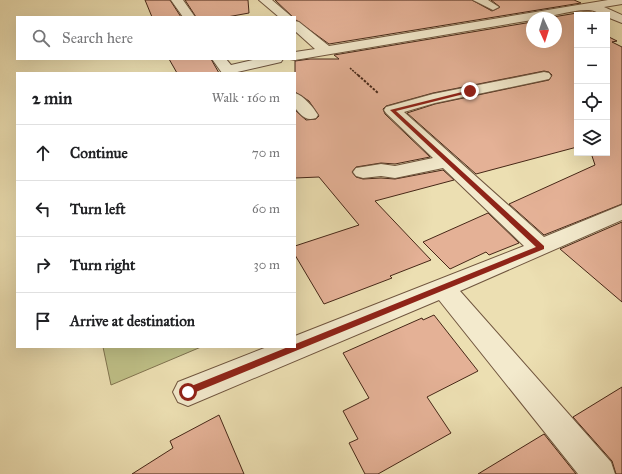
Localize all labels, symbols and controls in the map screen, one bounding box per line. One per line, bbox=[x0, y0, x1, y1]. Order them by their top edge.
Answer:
north arrow bbox=[526, 12, 562, 48]
map controls bbox=[574, 12, 610, 156]
button: + bbox=[574, 12, 610, 48]
search box bbox=[16, 16, 296, 60]
icon: search bbox=[30, 27, 52, 49]
text: Search here bbox=[62, 29, 133, 47]
button: − bbox=[574, 48, 610, 84]
route end bbox=[461, 82, 479, 100]
button: locate bbox=[574, 84, 610, 120]
text: 2 min bbox=[32, 88, 72, 109]
text: Walk · 160 m bbox=[212, 90, 280, 106]
button: layers bbox=[574, 120, 610, 156]
icon: ahead bbox=[32, 142, 54, 164]
text: Continue bbox=[70, 144, 128, 162]
text: 70 m bbox=[252, 145, 280, 161]
icon: left bbox=[32, 198, 54, 220]
text: Turn left bbox=[70, 200, 126, 218]
text: 60 m bbox=[252, 201, 280, 217]
icon: right bbox=[32, 254, 54, 276]
text: Turn right bbox=[70, 256, 135, 274]
text: 30 m bbox=[254, 257, 280, 273]
icon: arrive bbox=[32, 310, 54, 332]
text: Arrive at destination bbox=[70, 312, 195, 330]
route start bbox=[179, 383, 197, 401]

